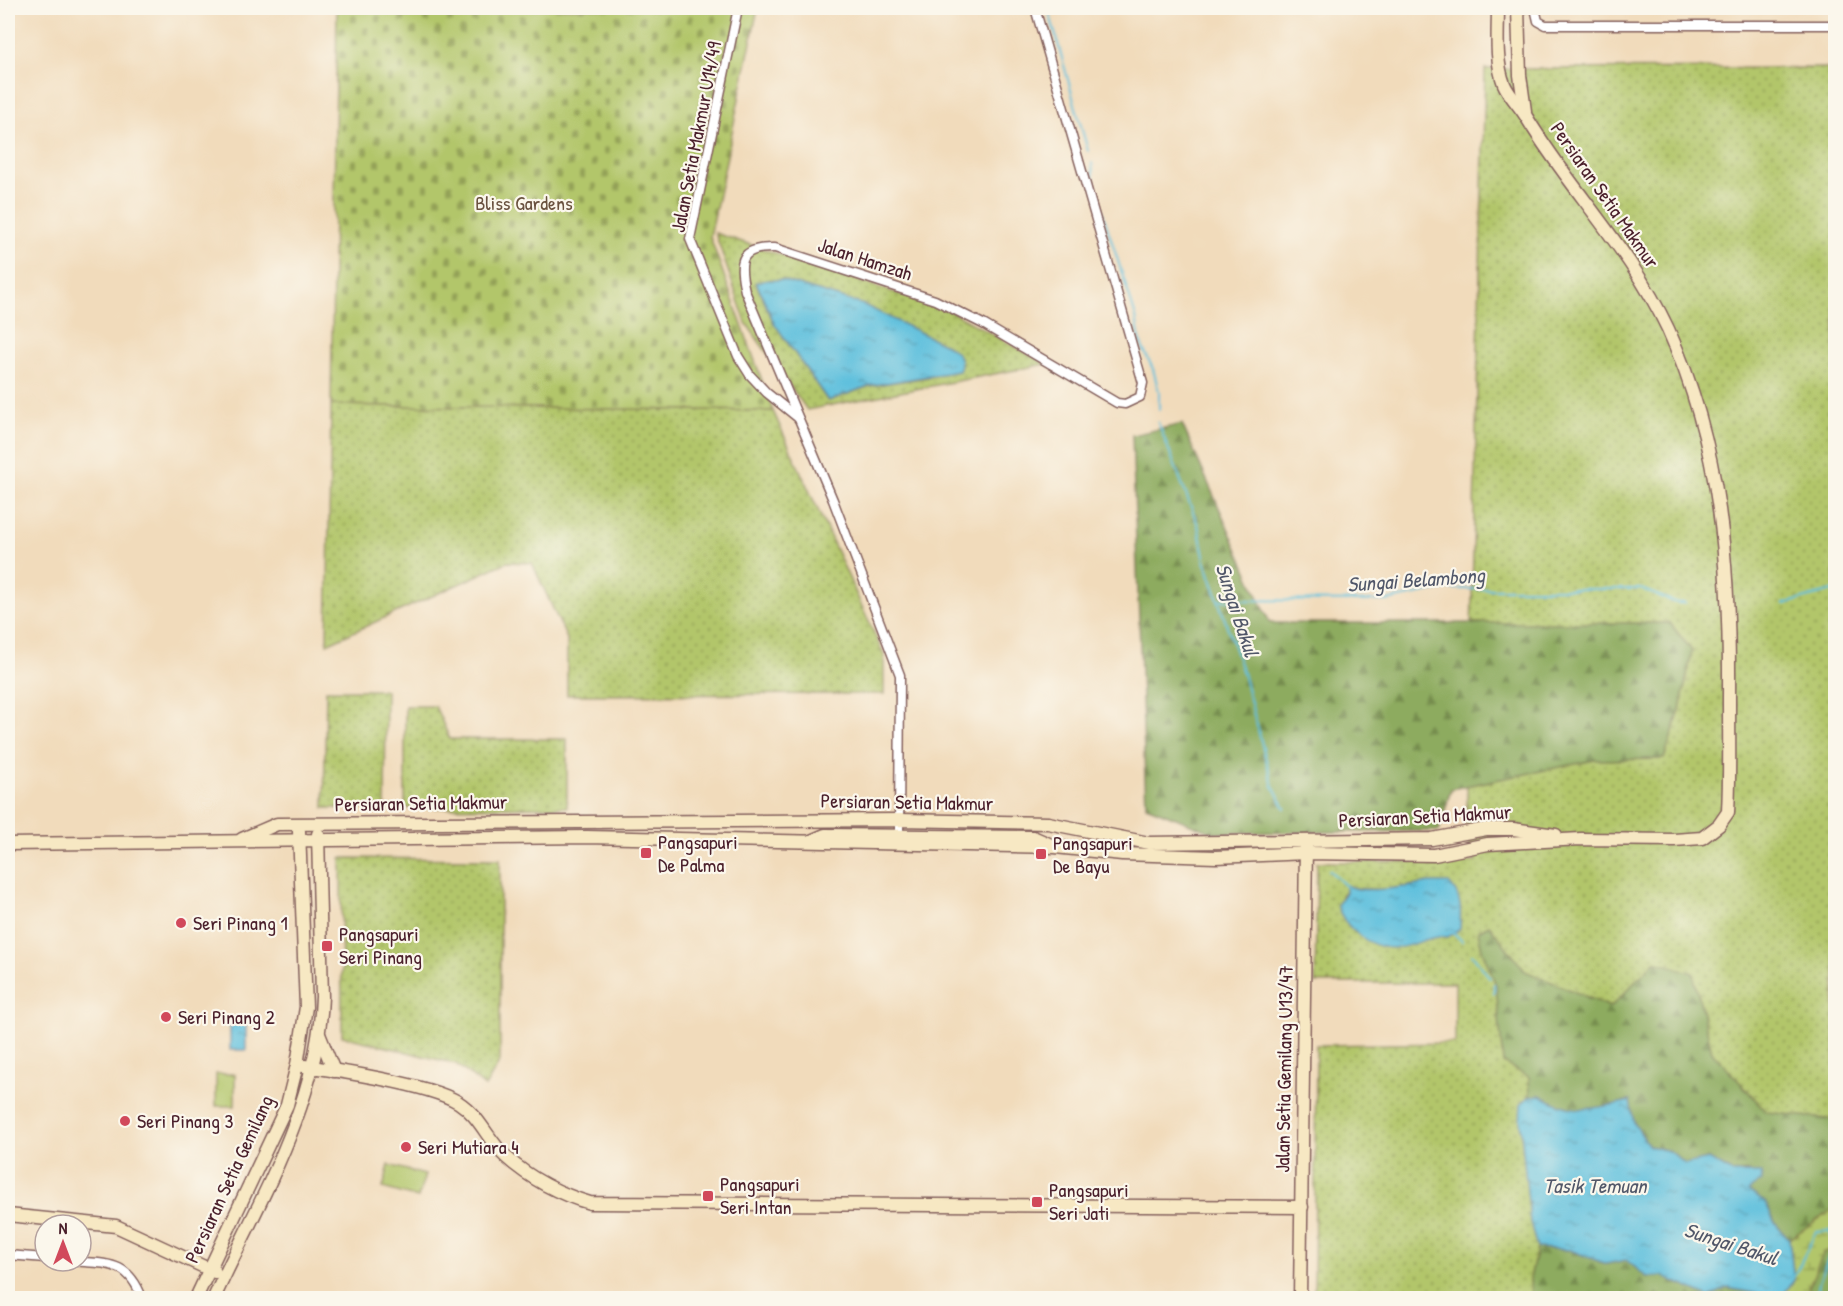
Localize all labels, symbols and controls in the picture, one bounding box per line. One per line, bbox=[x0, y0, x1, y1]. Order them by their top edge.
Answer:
street label: Jalan Setia Makmur U14/49 bbox=[664, 39, 727, 235]
street label: Persiaran Setia Makmur bbox=[1545, 116, 1666, 273]
park label: Bliss Gardens bbox=[475, 189, 573, 216]
street label: Jalan Hamzah bbox=[815, 231, 916, 286]
water label: Sungai Bakul bbox=[1209, 560, 1267, 661]
water label: Sungai Belambong bbox=[1346, 560, 1487, 599]
street label: Persiaran Setia Makmur bbox=[820, 786, 994, 817]
street label: Persiaran Setia Makmur bbox=[334, 787, 508, 818]
street label: Persiaran Setia Makmur bbox=[1338, 797, 1512, 834]
place label: Pangsapuri De Palma bbox=[658, 828, 738, 878]
place label: Pangsapuri De Bayu bbox=[1053, 829, 1133, 879]
marker: Pangsapuri De Palma bbox=[639, 846, 653, 860]
marker: Pangsapuri De Bayu bbox=[1034, 847, 1048, 861]
place label: Seri Pinang 1 bbox=[193, 909, 288, 936]
marker: Seri Pinang 1 bbox=[174, 916, 188, 930]
place label: Pangsapuri Seri Pinang bbox=[339, 920, 422, 970]
marker: Pangsapuri Seri Pinang bbox=[320, 939, 334, 953]
street label: Jalan Setia Gemilang U13/47 bbox=[1268, 965, 1299, 1173]
place label: Seri Pinang 2 bbox=[178, 1003, 275, 1030]
marker: Seri Pinang 2 bbox=[159, 1010, 173, 1024]
street label: Persiaran Setia Gemilang bbox=[178, 1090, 279, 1267]
place label: Seri Pinang 3 bbox=[137, 1107, 233, 1134]
marker: Seri Pinang 3 bbox=[118, 1114, 132, 1128]
place label: Seri Mutiara 4 bbox=[418, 1133, 519, 1160]
marker: Seri Mutiara 4 bbox=[399, 1140, 413, 1154]
place label: Pangsapuri Seri Intan bbox=[720, 1170, 800, 1220]
water label: Tasik Temuan bbox=[1544, 1171, 1648, 1200]
place label: Pangsapuri Seri Jati bbox=[1049, 1176, 1129, 1226]
marker: Pangsapuri Seri Intan bbox=[701, 1189, 715, 1203]
marker: Pangsapuri Seri Jati bbox=[1030, 1195, 1044, 1209]
north arrow bbox=[33, 1213, 93, 1273]
water label: Sungai Bakul bbox=[1681, 1215, 1783, 1273]
text: N bbox=[59, 1217, 68, 1239]

